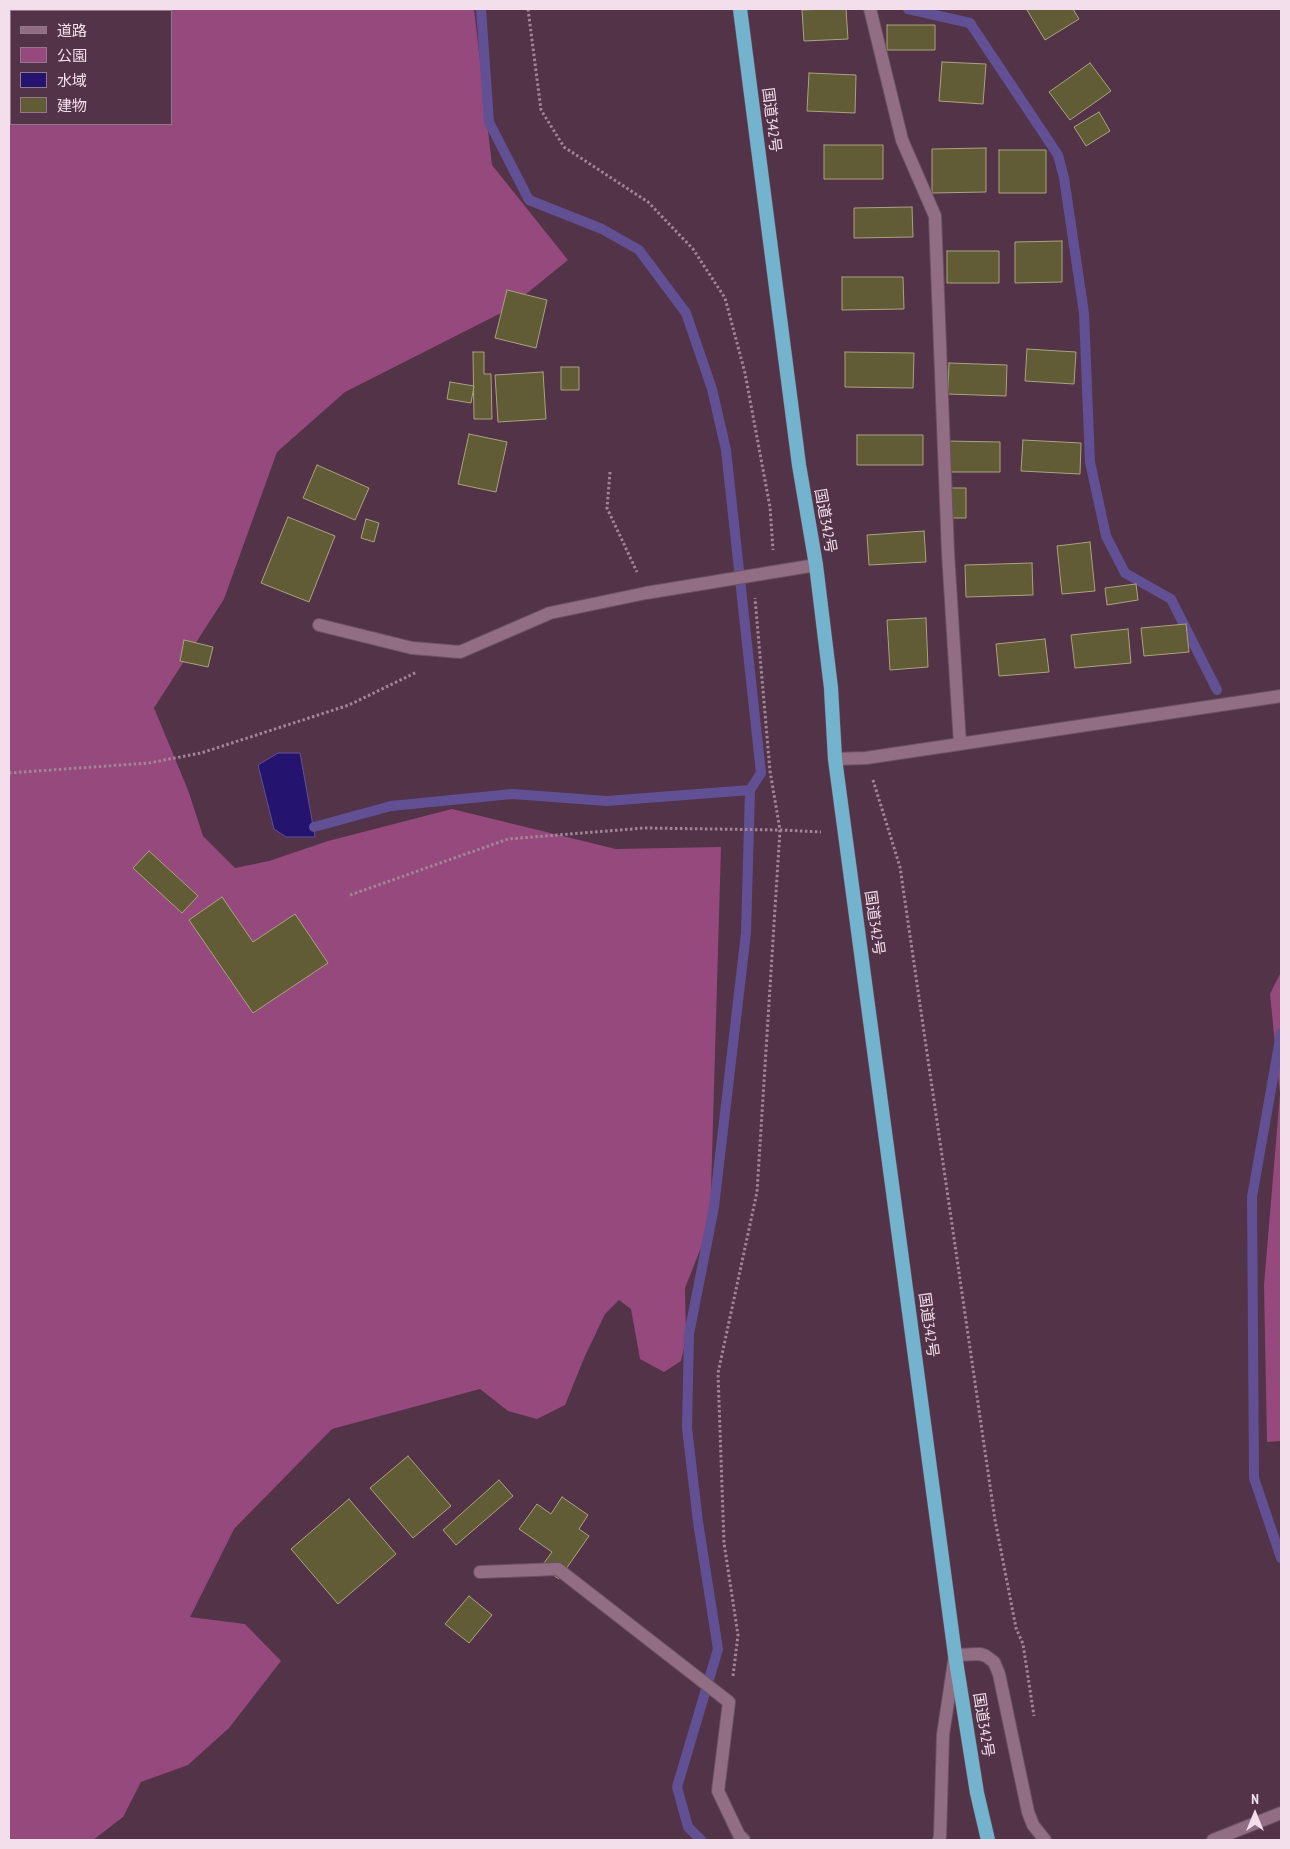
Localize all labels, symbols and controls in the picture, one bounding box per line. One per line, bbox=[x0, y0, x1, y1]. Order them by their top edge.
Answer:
legend bbox=[10, 10, 172, 125]
text: 道路 bbox=[57, 21, 87, 40]
text: 公園 bbox=[57, 46, 87, 65]
text: 水域 bbox=[57, 71, 87, 90]
street label: 国道342号 bbox=[758, 87, 784, 153]
text: 建物 bbox=[57, 96, 87, 115]
street label: 国道342号 bbox=[810, 487, 840, 555]
street label: 国道342号 bbox=[861, 889, 887, 957]
street label: 国道342号 bbox=[915, 1291, 941, 1359]
street label: 国道342号 bbox=[969, 1691, 997, 1759]
north arrow bbox=[1230, 1789, 1280, 1839]
text: N bbox=[1251, 1790, 1259, 1808]

